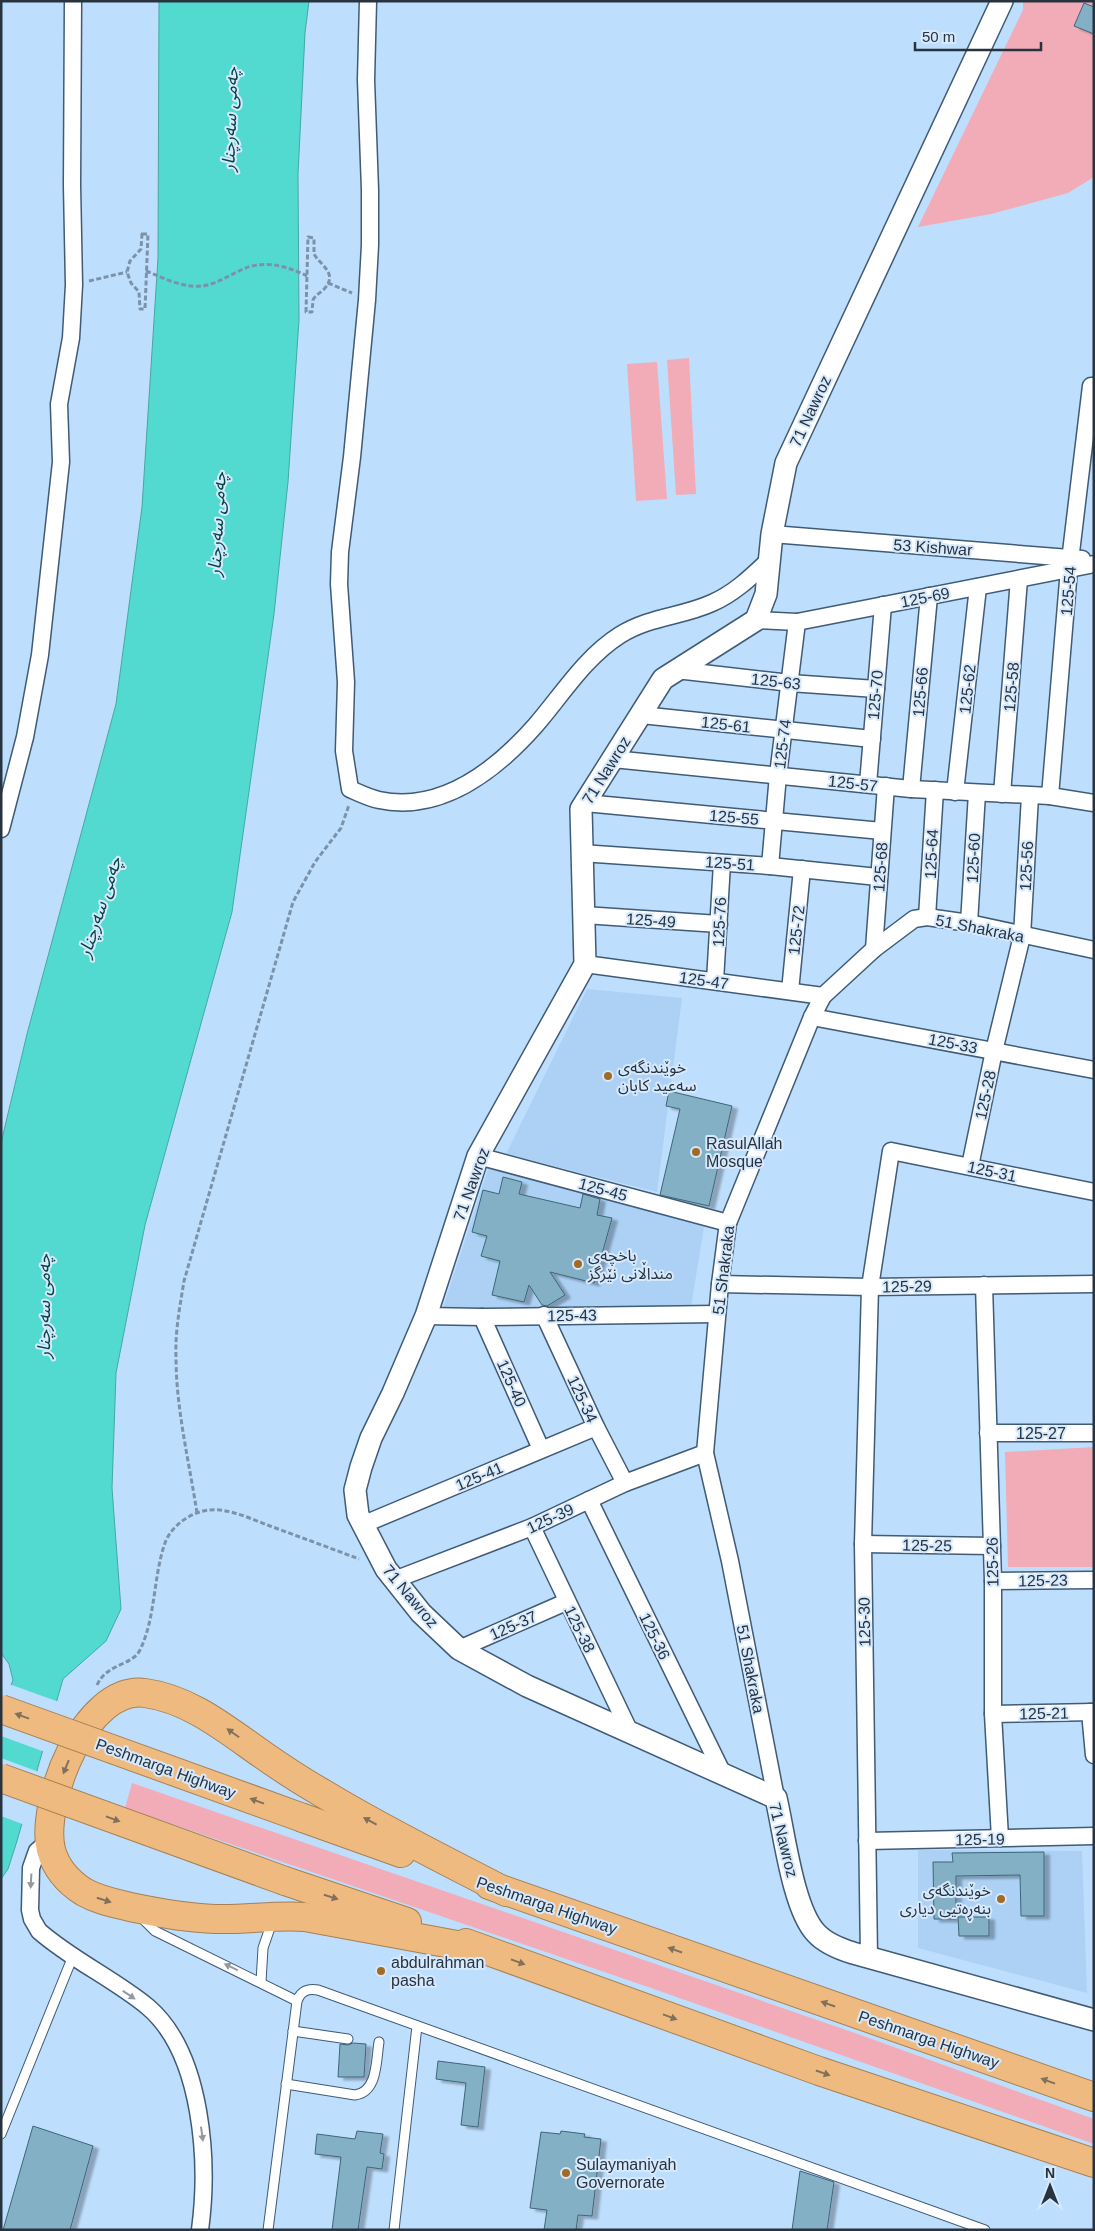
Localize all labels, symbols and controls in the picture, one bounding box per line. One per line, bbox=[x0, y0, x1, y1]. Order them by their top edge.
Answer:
scale bar bbox=[915, 20, 1041, 52]
text: 50 m bbox=[922, 28, 955, 45]
water label: چەمی سەرچنار bbox=[218, 66, 244, 174]
street label: 71 Nawroz bbox=[787, 373, 834, 449]
water label: چەمی سەرچنار bbox=[204, 471, 232, 579]
street label: 53 Kishwar bbox=[893, 536, 974, 559]
street label: 125-54 bbox=[1058, 565, 1079, 617]
street label: 125-69 bbox=[899, 584, 951, 611]
street label: 125-58 bbox=[1001, 661, 1022, 713]
street label: 125-62 bbox=[956, 663, 979, 715]
street label: 125-66 bbox=[910, 666, 931, 718]
street label: 125-70 bbox=[865, 669, 886, 721]
street label: 125-63 bbox=[750, 670, 802, 693]
street label: 125-61 bbox=[700, 713, 752, 736]
street label: 125-74 bbox=[771, 718, 794, 770]
street label: 71 Nawroz bbox=[579, 733, 634, 807]
street label: 125-57 bbox=[827, 772, 879, 795]
street label: 125-55 bbox=[708, 807, 760, 828]
street label: 125-64 bbox=[922, 829, 941, 879]
street label: 125-60 bbox=[964, 833, 983, 883]
street label: 125-68 bbox=[870, 841, 891, 892]
street label: 125-56 bbox=[1017, 841, 1036, 891]
street label: 125-51 bbox=[705, 853, 756, 874]
water label: چەمی سەرچنار bbox=[74, 854, 128, 962]
street label: 125-76 bbox=[710, 897, 729, 947]
street label: 125-72 bbox=[785, 904, 808, 956]
street label: 125-49 bbox=[626, 910, 677, 931]
street label: 51 Shakraka bbox=[934, 912, 1026, 945]
street label: 125-47 bbox=[678, 969, 730, 992]
street label: 125-33 bbox=[927, 1030, 979, 1057]
place label: خوێندنگەی سەعید کابان bbox=[618, 1059, 696, 1095]
street label: 125-28 bbox=[972, 1069, 999, 1121]
marker: خوێندنگەی سەعید کابان bbox=[602, 1070, 614, 1082]
place label: RasulAllah Mosque bbox=[706, 1135, 782, 1170]
street label: 71 Nawroz bbox=[450, 1145, 493, 1223]
marker: RasulAllah Mosque bbox=[690, 1146, 702, 1158]
street label: 125-31 bbox=[966, 1158, 1018, 1185]
street label: 125-45 bbox=[577, 1175, 629, 1204]
street label: 51 Shakraka bbox=[710, 1224, 737, 1316]
place label: باخچەی منداڵانی نێرگز bbox=[587, 1247, 673, 1283]
water label: چەمی سەرچنار bbox=[34, 1253, 56, 1360]
marker: باخچەی منداڵانی نێرگز bbox=[572, 1258, 584, 1270]
street label: 125-29 bbox=[882, 1278, 932, 1295]
street label: 125-43 bbox=[547, 1307, 597, 1324]
street label: 125-40 bbox=[494, 1357, 529, 1410]
street label: 125-34 bbox=[564, 1373, 601, 1425]
street label: 125-27 bbox=[1016, 1425, 1066, 1442]
street label: 125-41 bbox=[453, 1459, 506, 1494]
street label: 125-39 bbox=[524, 1500, 576, 1537]
street label: 125-25 bbox=[902, 1537, 952, 1554]
street label: 125-26 bbox=[984, 1537, 1001, 1587]
street label: 71 Nawroz bbox=[380, 1562, 442, 1631]
street label: 125-23 bbox=[1018, 1572, 1068, 1589]
street label: 125-30 bbox=[856, 1597, 873, 1647]
street label: 125-38 bbox=[561, 1603, 598, 1655]
street label: 125-37 bbox=[487, 1608, 540, 1643]
street label: 125-36 bbox=[636, 1610, 673, 1662]
street label: 51 Shakraka bbox=[734, 1623, 767, 1715]
street label: 125-21 bbox=[1019, 1705, 1069, 1722]
one-way arrow bbox=[14, 1712, 29, 1720]
one-way arrow bbox=[226, 1728, 240, 1738]
street label: Peshmarga Highway bbox=[94, 1735, 238, 1802]
one-way arrow bbox=[62, 1760, 70, 1775]
one-way arrow bbox=[249, 1797, 264, 1805]
street label: 71 Nawroz bbox=[766, 1801, 801, 1879]
one-way arrow bbox=[106, 1815, 121, 1823]
one-way arrow bbox=[363, 1817, 377, 1825]
street label: 125-19 bbox=[955, 1831, 1005, 1848]
street label: Peshmarga Highway bbox=[474, 1873, 619, 1938]
one-way arrow bbox=[26, 1874, 34, 1890]
place label: خوێندنگەی بنەڕەتیی دیاری bbox=[900, 1882, 991, 1922]
one-way arrow bbox=[324, 1893, 339, 1901]
marker: خوێندنگەی بنەڕەتیی دیاری bbox=[995, 1893, 1007, 1905]
one-way arrow bbox=[97, 1897, 112, 1905]
one-way arrow bbox=[667, 1946, 682, 1954]
place label: abdulrahman pasha bbox=[391, 1954, 484, 1989]
one-way arrow bbox=[510, 1959, 525, 1966]
one-way arrow bbox=[223, 1963, 238, 1971]
marker: abdulrahman pasha bbox=[375, 1965, 387, 1977]
one-way arrow bbox=[123, 1990, 136, 2000]
one-way arrow bbox=[821, 2000, 836, 2007]
street label: Peshmarga Highway bbox=[856, 2007, 1001, 2072]
one-way arrow bbox=[663, 2014, 678, 2021]
one-way arrow bbox=[816, 2069, 831, 2077]
one-way arrow bbox=[1040, 2076, 1055, 2084]
one-way arrow bbox=[198, 2126, 206, 2142]
place label: Sulaymaniyah Governorate bbox=[576, 2156, 677, 2191]
north arrow bbox=[1025, 2161, 1075, 2211]
text: N bbox=[1045, 2165, 1055, 2181]
marker: Sulaymaniyah Governorate bbox=[560, 2167, 572, 2179]

